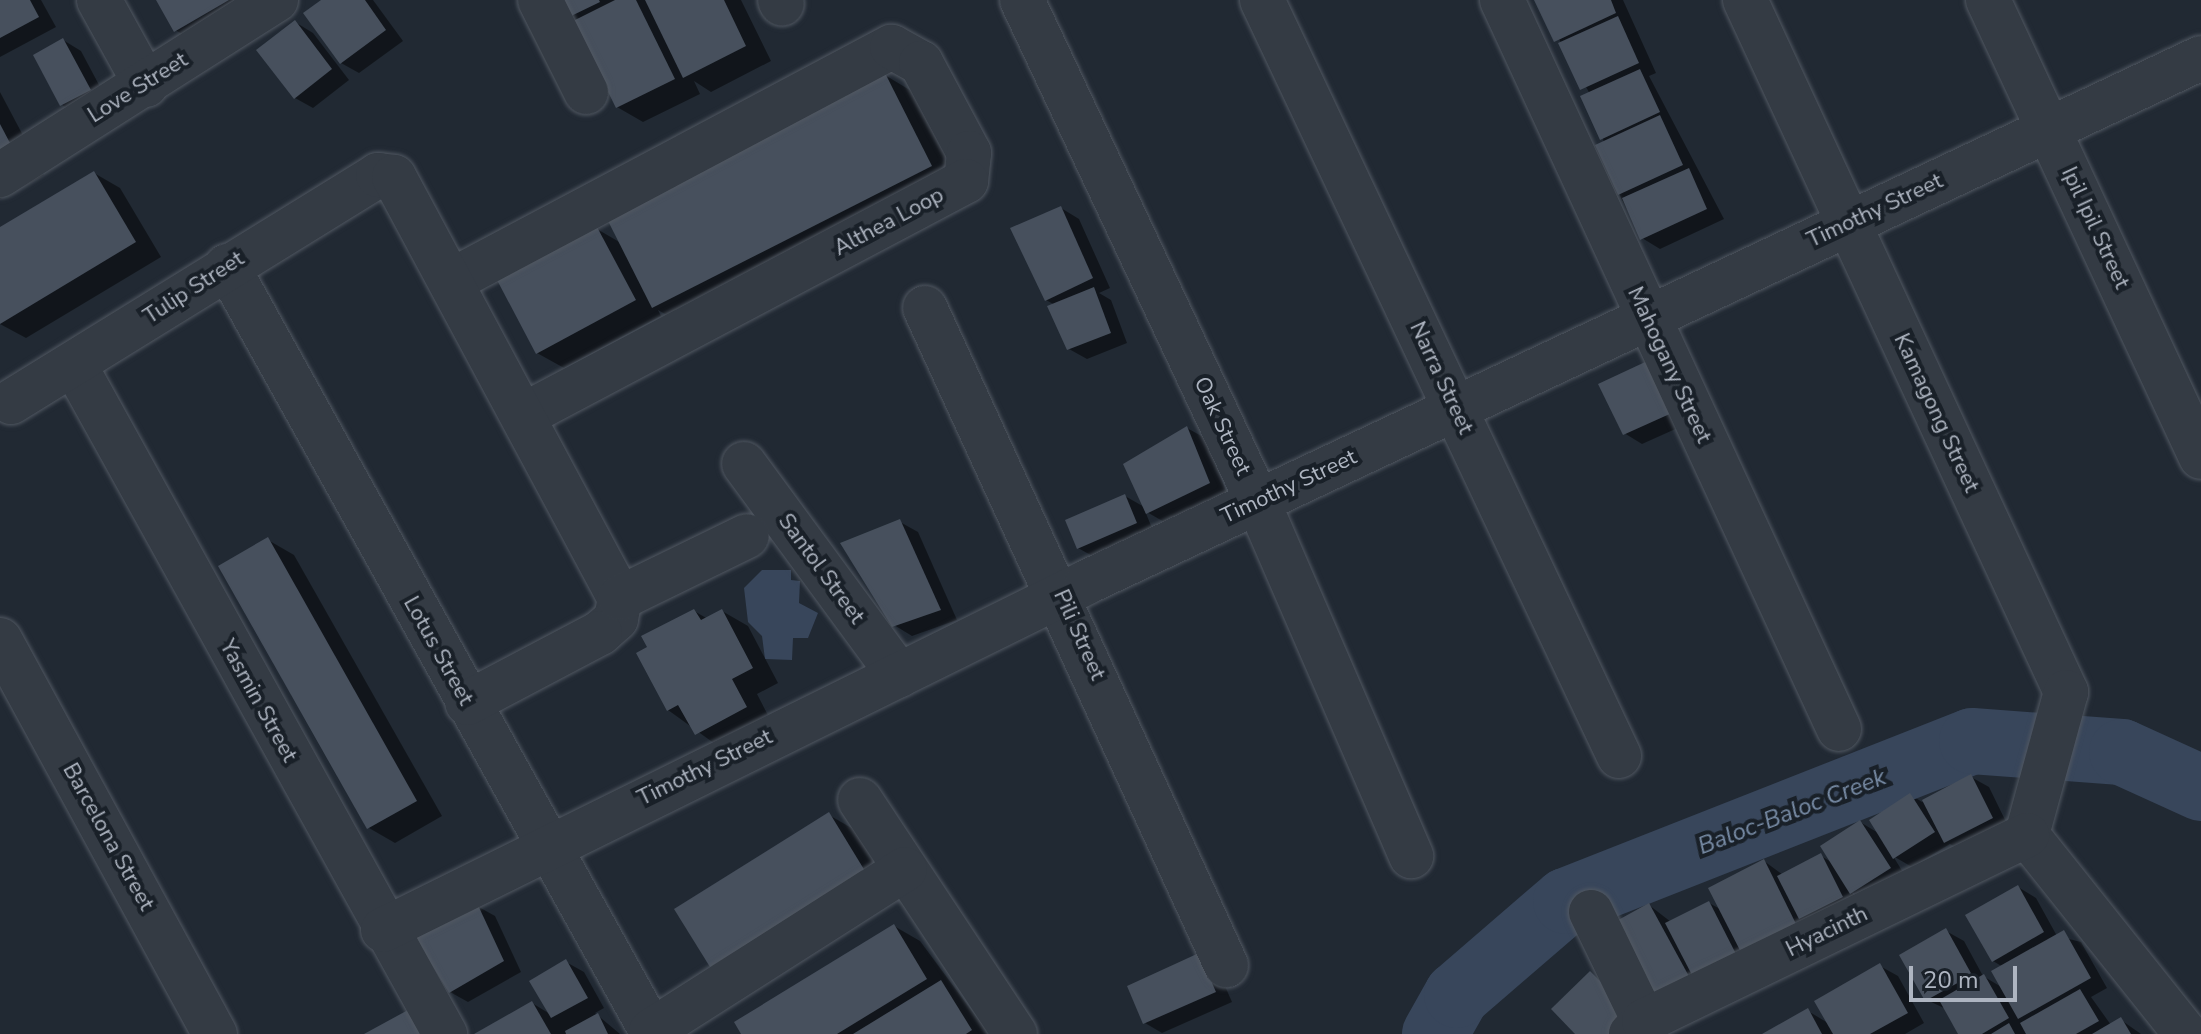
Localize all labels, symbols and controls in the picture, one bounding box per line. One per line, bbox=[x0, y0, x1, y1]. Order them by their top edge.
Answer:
street label: Love Street bbox=[83, 47, 193, 129]
street label: Ipil Ipil Street bbox=[2055, 163, 2135, 293]
street label: Timothy Street bbox=[1803, 168, 1947, 254]
street label: Althea Loop bbox=[830, 182, 948, 262]
street label: Tulip Street bbox=[139, 246, 249, 330]
street label: Mahogany Street bbox=[1621, 283, 1717, 447]
street label: Narra Street bbox=[1403, 318, 1479, 438]
street label: Kamagong Street bbox=[1888, 329, 1984, 497]
street label: Oak Street bbox=[1188, 373, 1256, 479]
street label: Timothy Street bbox=[1217, 444, 1361, 530]
street label: Santol Street bbox=[772, 509, 870, 629]
street label: Pili Street bbox=[1047, 586, 1111, 684]
street label: Lotus Street bbox=[397, 592, 479, 710]
street label: Yasmin Street bbox=[214, 635, 302, 767]
street label: Timothy Street bbox=[633, 724, 777, 812]
street label: Barcelona Street bbox=[57, 759, 159, 915]
water label: Baloc-Baloc Creek bbox=[1694, 763, 1890, 861]
street label: Hyacinth bbox=[1782, 901, 1872, 963]
scale bar bbox=[1913, 950, 2021, 1000]
text: 20 m bbox=[1923, 964, 1979, 996]

